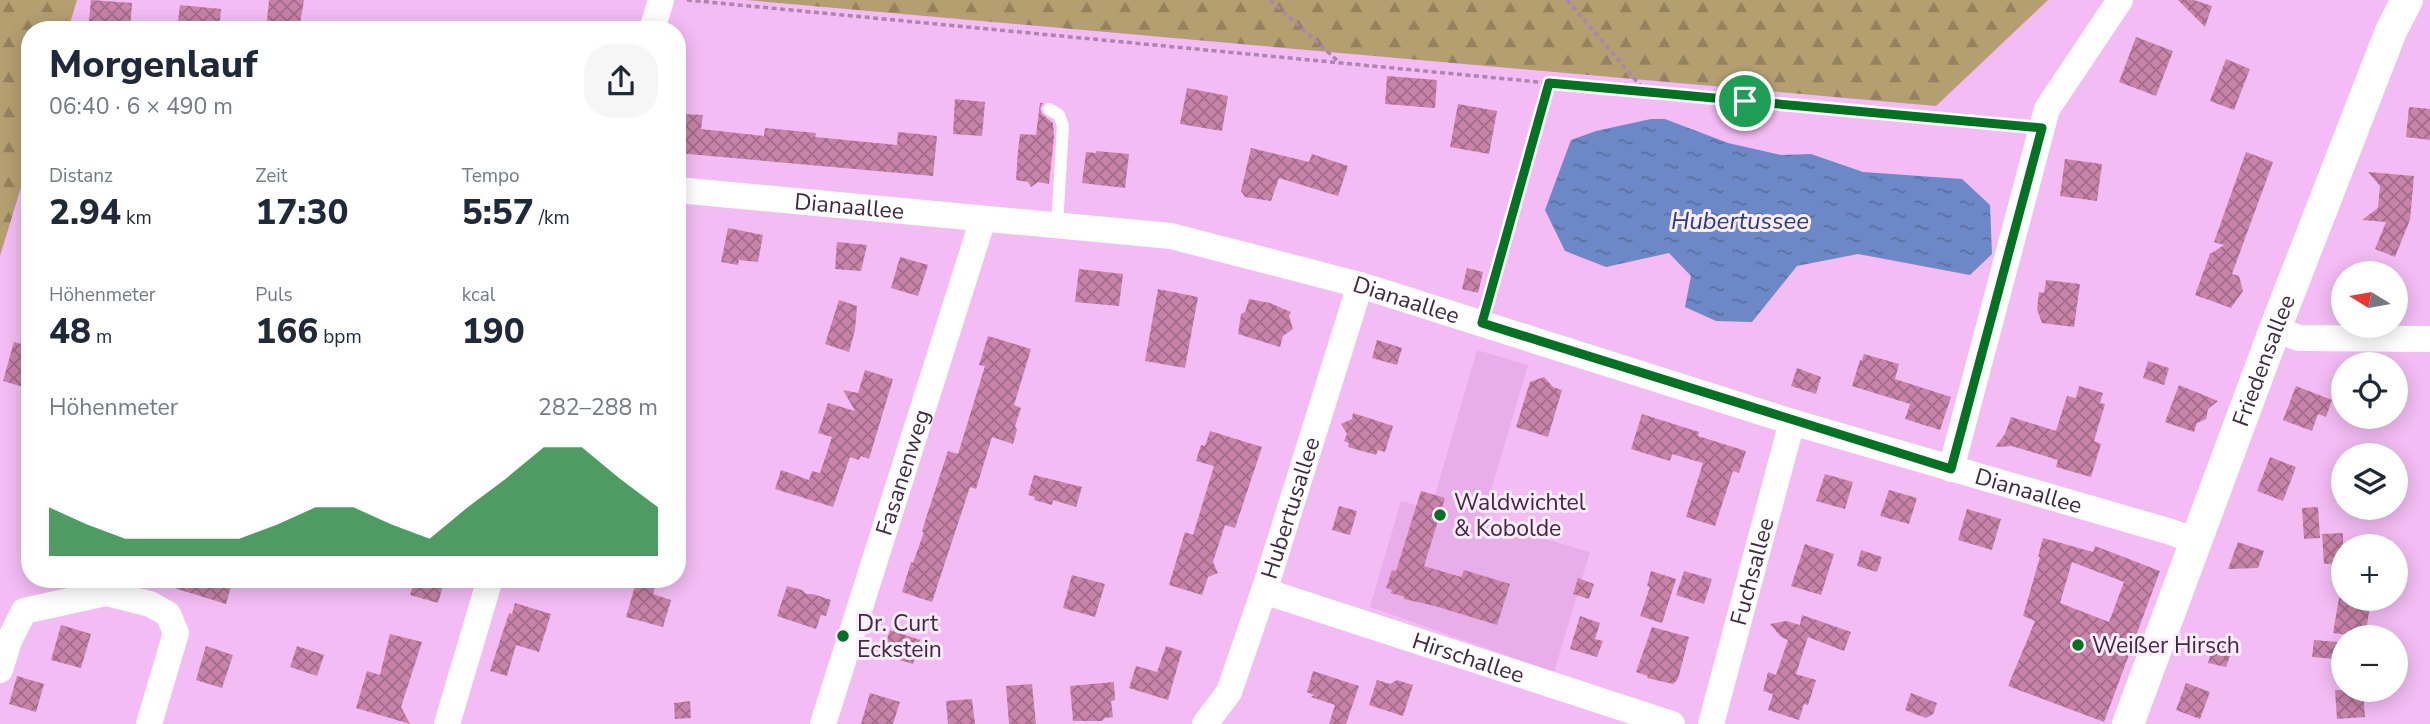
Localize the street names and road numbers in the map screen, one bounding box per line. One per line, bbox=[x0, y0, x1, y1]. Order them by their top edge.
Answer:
street label: Dianaallee bbox=[793, 186, 906, 227]
street label: Dianaallee bbox=[1349, 268, 1464, 331]
street label: Friedensallee bbox=[2225, 290, 2302, 431]
street label: Fasanenweg bbox=[868, 405, 937, 539]
street label: Hubertusallee bbox=[1253, 433, 1327, 583]
street label: Dianaallee bbox=[1971, 460, 2086, 521]
street label: Fuchsallee bbox=[1723, 514, 1781, 629]
street label: Hirschallee bbox=[1408, 625, 1528, 690]

